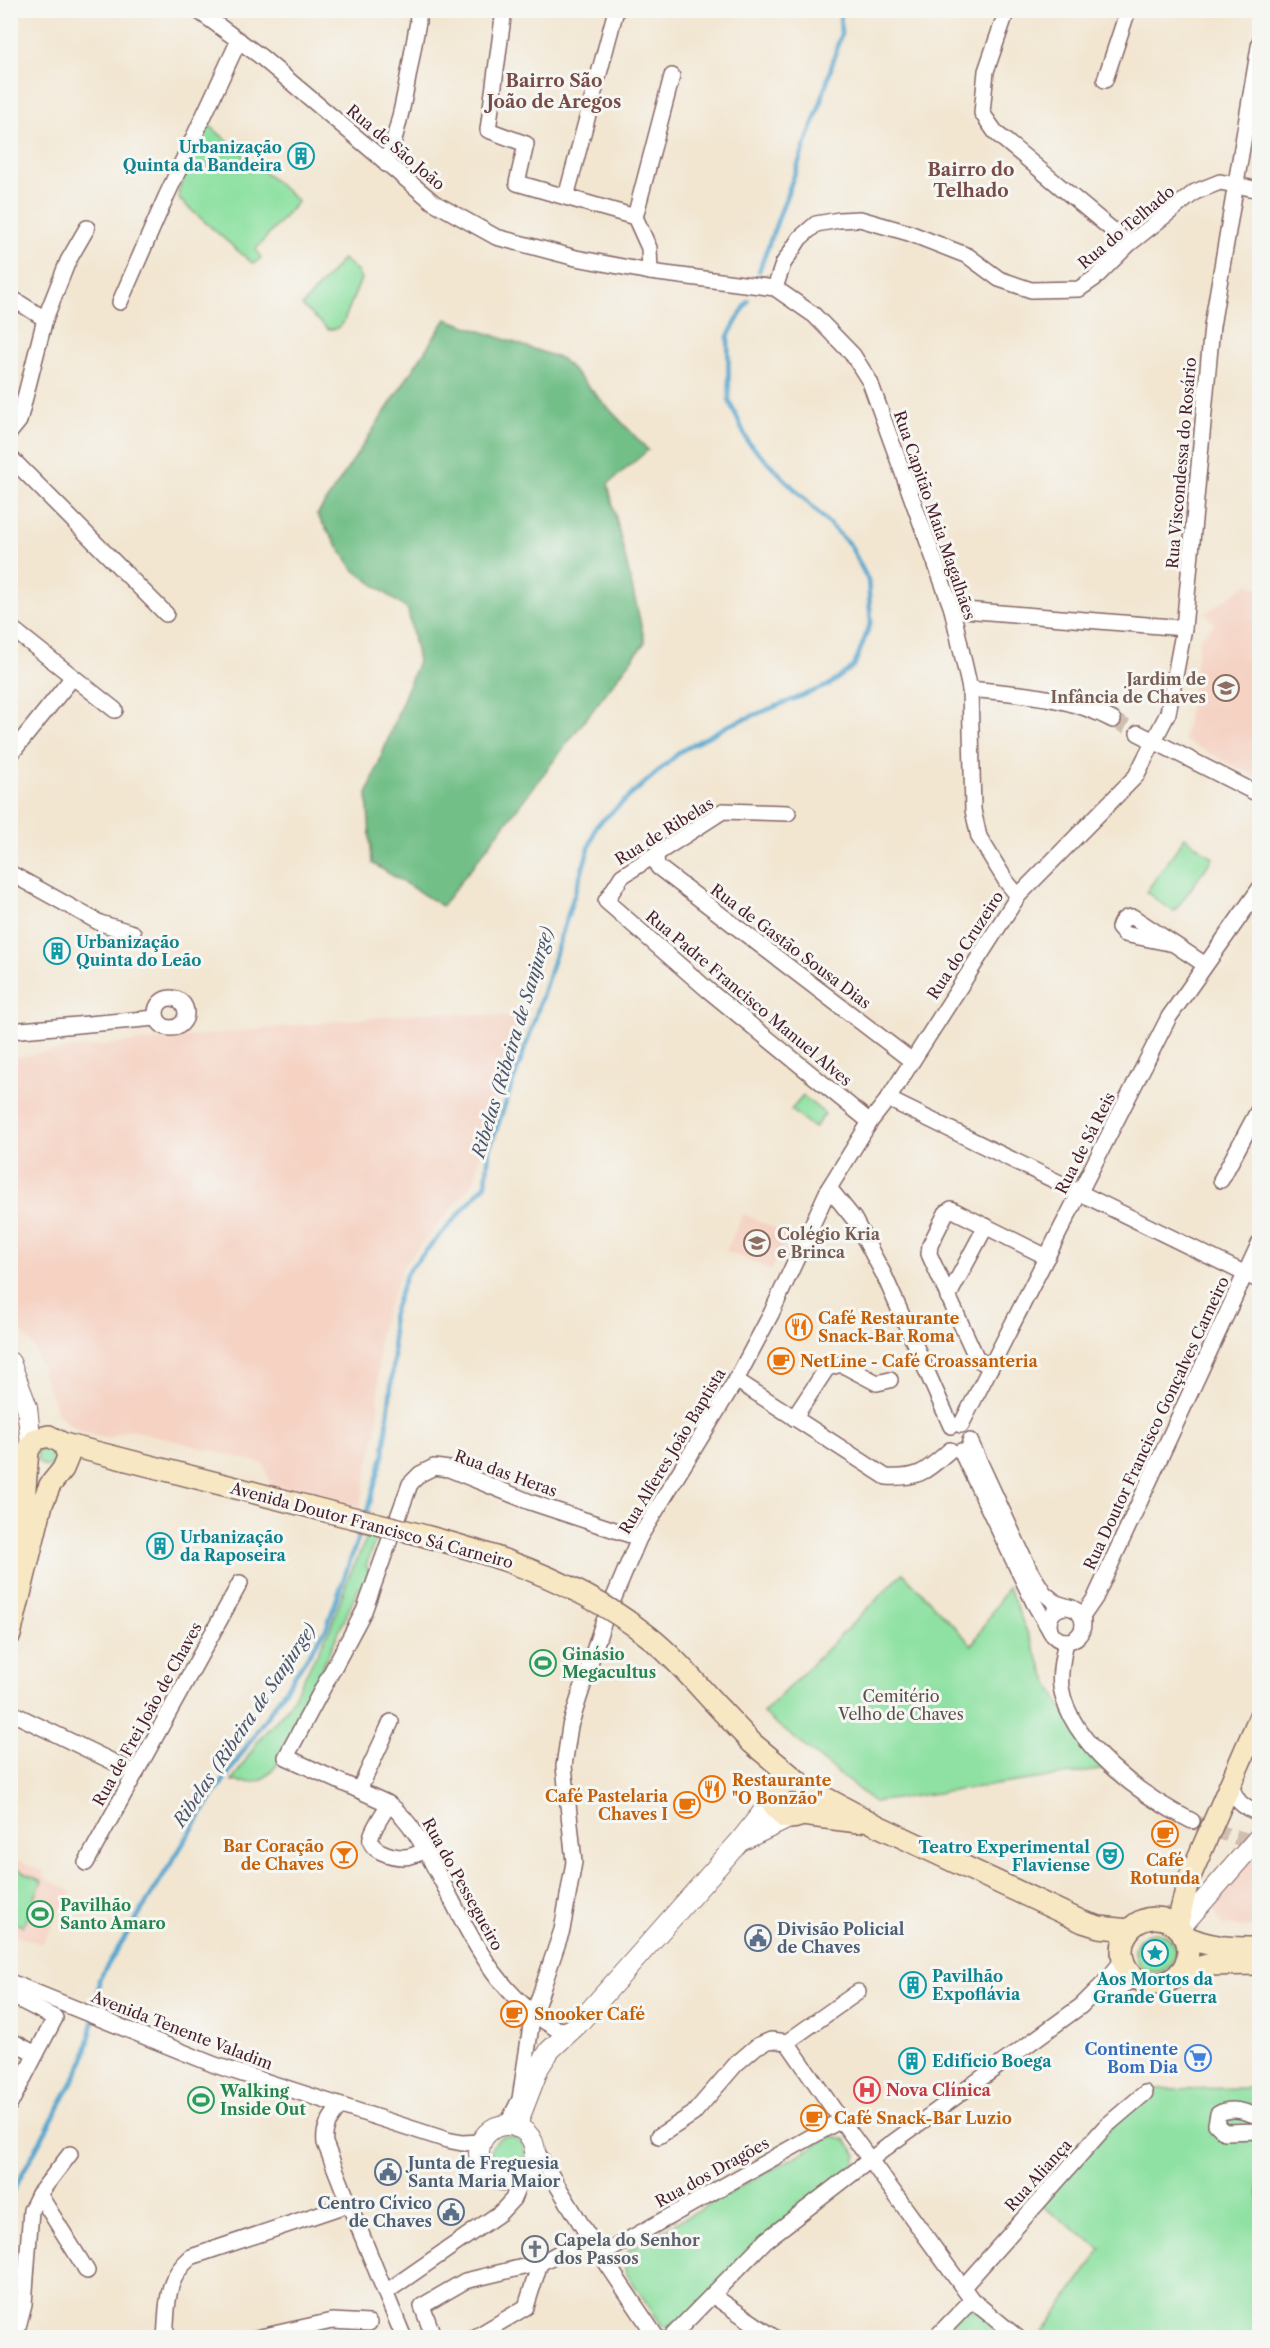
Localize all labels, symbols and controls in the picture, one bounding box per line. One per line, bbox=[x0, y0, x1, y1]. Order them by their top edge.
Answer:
district label: Bairro São João de Aregos bbox=[484, 70, 621, 113]
street label: Rua de São João bbox=[343, 100, 450, 194]
place label: Urbanização Quinta da Bandeira bbox=[123, 137, 283, 175]
building icon: Urbanização Quinta da Bandeira bbox=[286, 141, 316, 171]
district label: Bairro do Telhado bbox=[927, 159, 1015, 202]
street label: Rua do Telhado bbox=[1074, 181, 1178, 273]
street label: Rua Viscondessa do Rosário bbox=[1162, 356, 1200, 570]
street label: Rua Capitão Maia Magalhães bbox=[890, 408, 980, 622]
place label: Jardim de Infância de Chaves bbox=[1050, 669, 1206, 707]
school or university icon: Jardim de Infância de Chaves bbox=[1211, 673, 1241, 703]
street label: Rua de Ribelas bbox=[611, 793, 717, 869]
street label: Rua de Gastão Sousa Dias bbox=[707, 879, 875, 1013]
street label: Rua do Cruzeiro bbox=[923, 887, 1008, 1003]
street label: Rua Padre Francisco Manuel Alves bbox=[642, 906, 856, 1090]
water label: Ribelas (Ribeira de Sanjurge) bbox=[467, 924, 559, 1162]
place label: Urbanização Quinta do Leão bbox=[76, 932, 201, 970]
building icon: Urbanização Quinta do Leão bbox=[42, 936, 72, 966]
street label: Rua de Sá Reis bbox=[1051, 1089, 1119, 1197]
place label: Colégio Kria e Brinca bbox=[777, 1224, 881, 1262]
school or university icon: Colégio Kria e Brinca bbox=[742, 1228, 772, 1258]
street label: Rua Doutor Francisco Gonçalves Carneiro bbox=[1079, 1273, 1233, 1573]
place label: Café Restaurante Snack-Bar Roma bbox=[818, 1308, 960, 1346]
restaurant icon: Café Restaurante Snack-Bar Roma bbox=[784, 1312, 814, 1342]
cafe icon: NetLine - Café Croassanteria bbox=[766, 1346, 796, 1376]
place label: NetLine - Café Croassanteria bbox=[800, 1351, 1039, 1371]
street label: Rua Alferes João Baptista bbox=[615, 1364, 730, 1538]
street label: Rua das Heras bbox=[452, 1445, 560, 1501]
street label: Avenida Doutor Francisco Sá Carneiro bbox=[227, 1477, 516, 1572]
place label: Urbanização da Raposeira bbox=[180, 1527, 287, 1565]
building icon: Urbanização da Raposeira bbox=[145, 1531, 175, 1561]
street label: Rua de Frei João de Chaves bbox=[88, 1618, 206, 1809]
water label: Ribelas (Ribeira de Sanjurge) bbox=[167, 1619, 321, 1833]
place label: Ginásio Megacultus bbox=[562, 1644, 656, 1682]
sports icon: Ginásio Megacultus bbox=[528, 1648, 558, 1678]
park label: Cemitério Velho de Chaves bbox=[837, 1686, 964, 1724]
place label: Restaurante "O Bonzão" bbox=[732, 1770, 832, 1808]
restaurant icon: Restaurante "O Bonzão" bbox=[697, 1774, 727, 1804]
place label: Café Pastelaria Chaves I bbox=[545, 1786, 669, 1824]
cafe icon: Café Pastelaria Chaves I bbox=[672, 1790, 702, 1820]
street label: Rua do Pessegueiro bbox=[418, 1814, 508, 1954]
cafe icon: Café Rotunda bbox=[1150, 1819, 1180, 1849]
place label: Bar Coração de Chaves bbox=[223, 1836, 324, 1874]
place label: Teatro Experimental Flaviense bbox=[918, 1837, 1090, 1875]
bar icon: Bar Coração de Chaves bbox=[329, 1840, 359, 1870]
theatre icon: Teatro Experimental Flaviense bbox=[1095, 1841, 1125, 1871]
place label: Café Rotunda bbox=[1130, 1850, 1201, 1888]
place label: Pavilhão Santo Amaro bbox=[60, 1895, 166, 1933]
sports icon: Pavilhão Santo Amaro bbox=[25, 1899, 55, 1929]
place label: Divisão Policial de Chaves bbox=[777, 1919, 905, 1957]
public building icon: Divisão Policial de Chaves bbox=[743, 1923, 773, 1953]
place icon: Aos Mortos da Grande Guerra bbox=[1140, 1938, 1170, 1968]
place label: Pavilhão Expoflávia bbox=[932, 1966, 1021, 2004]
place label: Aos Mortos da Grande Guerra bbox=[1093, 1969, 1218, 2007]
building icon: Pavilhão Expoflávia bbox=[898, 1970, 928, 2000]
street label: Avenida Tenente Valadim bbox=[88, 1986, 276, 2074]
cafe icon: Snooker Café bbox=[499, 1999, 529, 2029]
place label: Snooker Café bbox=[534, 2004, 645, 2024]
place label: Continente Bom Dia bbox=[1084, 2039, 1179, 2077]
supermarket icon: Continente Bom Dia bbox=[1183, 2043, 1213, 2073]
building icon: Edifício Boega bbox=[897, 2046, 927, 2076]
place label: Edifício Boega bbox=[932, 2051, 1052, 2071]
hospital icon: Nova Clínica bbox=[852, 2075, 882, 2105]
place label: Nova Clínica bbox=[886, 2080, 992, 2100]
place label: Walking Inside Out bbox=[219, 2081, 306, 2119]
sports icon: Walking Inside Out bbox=[186, 2085, 216, 2115]
cafe icon: Café Snack-Bar Luzio bbox=[799, 2103, 829, 2133]
place label: Café Snack-Bar Luzio bbox=[834, 2108, 1012, 2128]
street label: Rua dos Dragões bbox=[652, 2132, 772, 2212]
street label: Rua Aliança bbox=[1000, 2134, 1076, 2215]
place label: Junta de Freguesia Santa Maria Maior bbox=[405, 2153, 561, 2191]
public building icon: Junta de Freguesia Santa Maria Maior bbox=[373, 2157, 403, 2187]
place label: Centro Cívico de Chaves bbox=[317, 2193, 432, 2231]
public building icon: Centro Cívico de Chaves bbox=[436, 2197, 466, 2227]
place label: Capela do Senhor dos Passos bbox=[554, 2230, 700, 2268]
church icon: Capela do Senhor dos Passos bbox=[520, 2234, 550, 2264]

